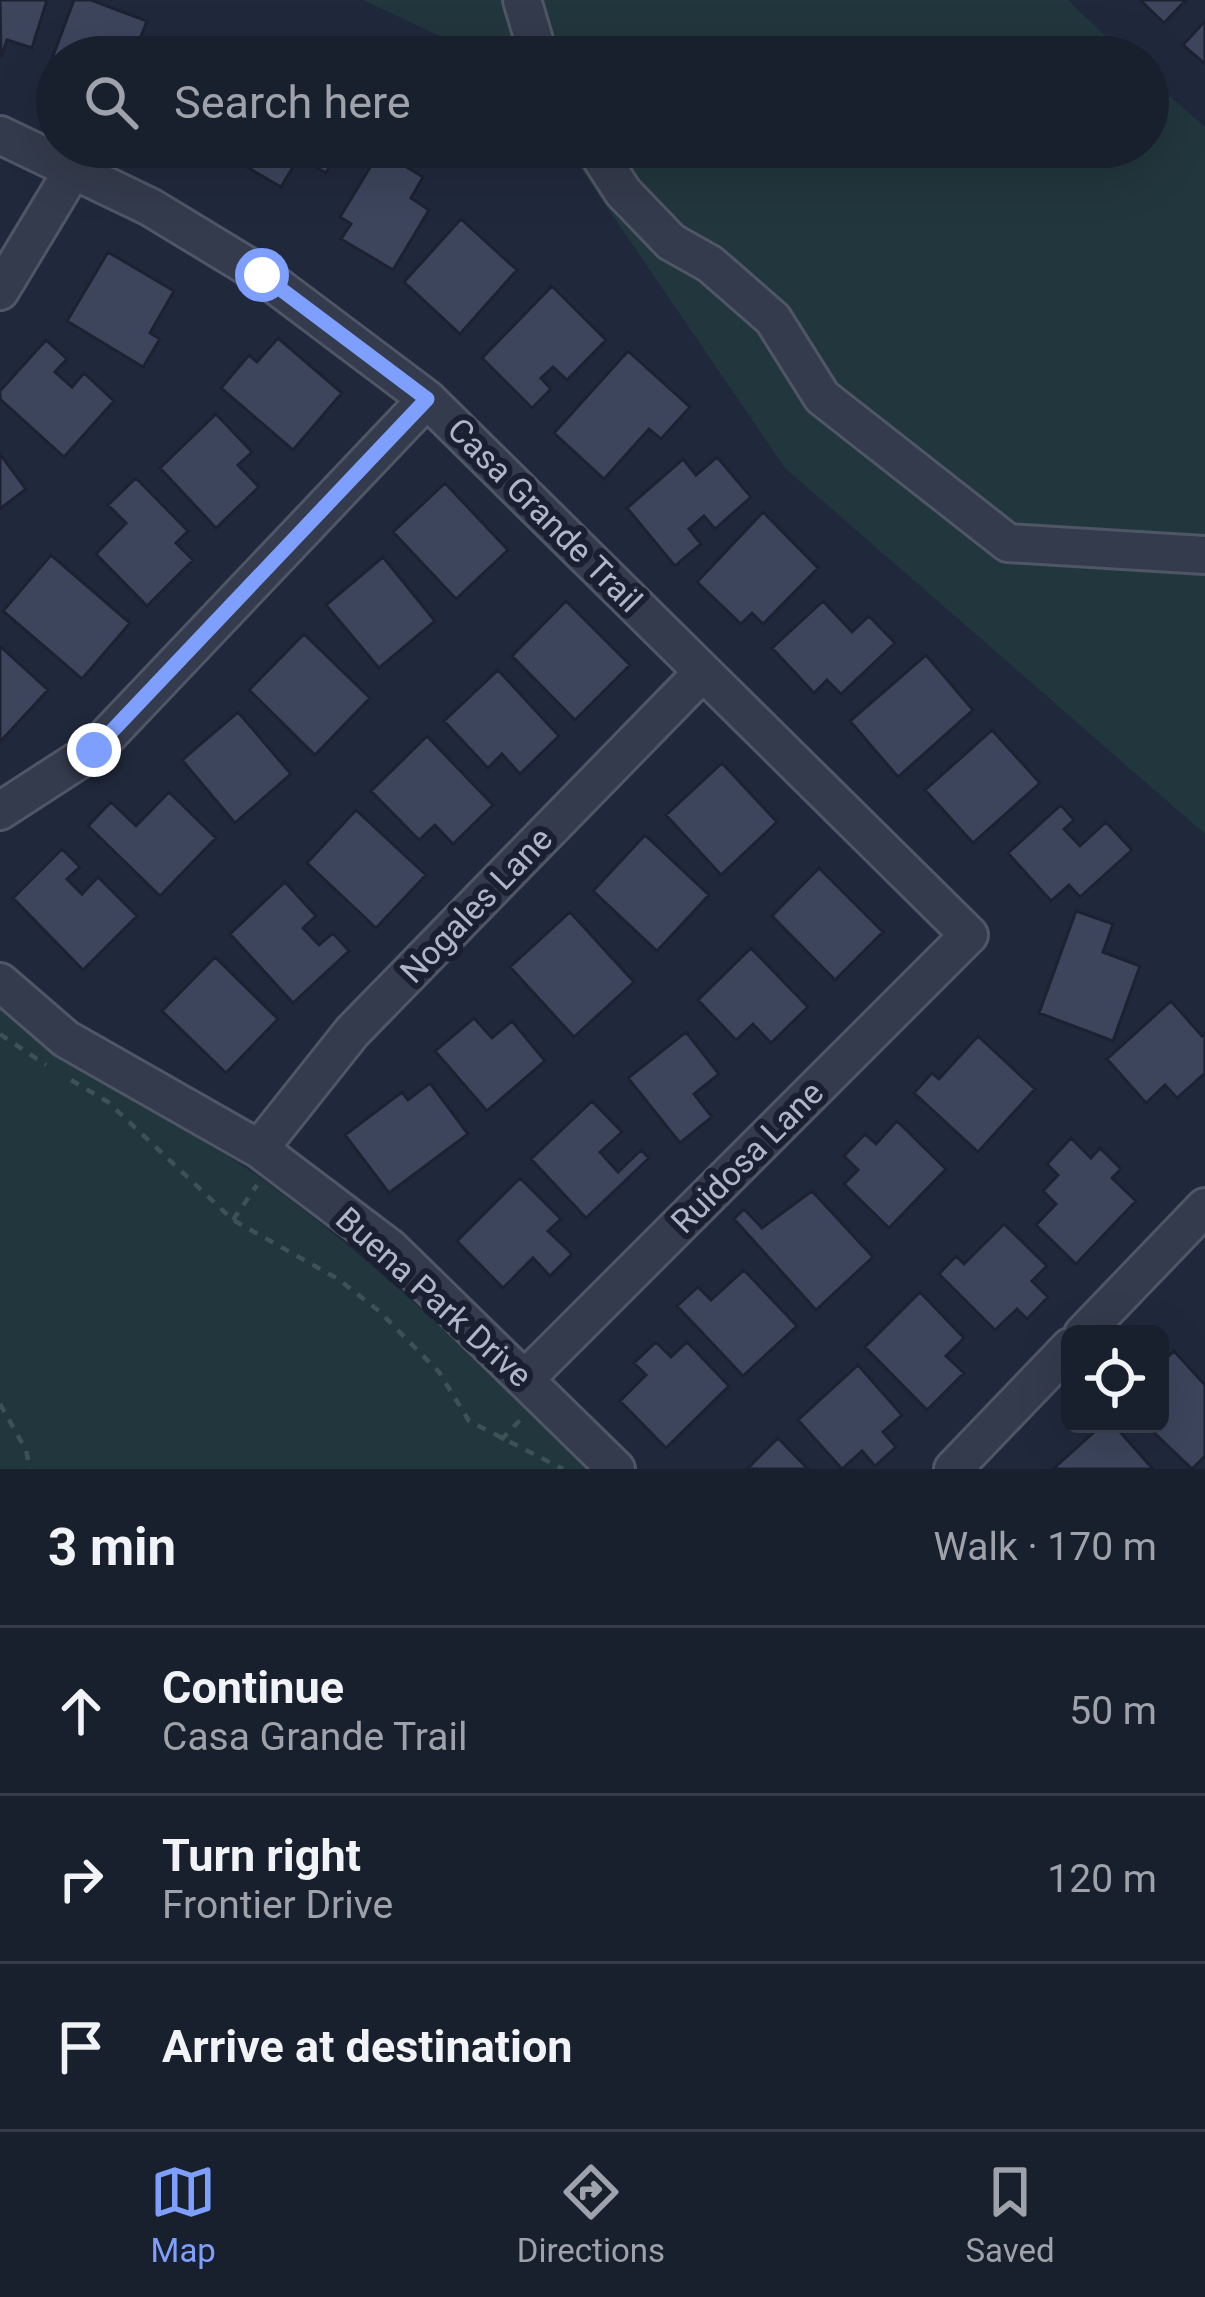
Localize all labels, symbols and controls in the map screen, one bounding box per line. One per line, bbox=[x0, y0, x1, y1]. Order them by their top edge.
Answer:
search box bbox=[36, 36, 1169, 168]
icon: search bbox=[78, 69, 144, 135]
text: Search here bbox=[174, 76, 411, 129]
route start bbox=[235, 248, 289, 302]
street label: Casa Grande Trail bbox=[440, 410, 650, 620]
route end bbox=[67, 723, 121, 777]
street label: Nogales Lane bbox=[392, 819, 560, 991]
street label: Ruidosa Lane bbox=[663, 1073, 831, 1241]
street label: Buena Park Drive bbox=[328, 1199, 540, 1395]
map controls bbox=[1061, 1325, 1169, 1433]
button: locate bbox=[1061, 1325, 1169, 1433]
text: 3 min bbox=[48, 1518, 176, 1577]
text: Walk · 170 m bbox=[933, 1524, 1157, 1570]
text: Continue bbox=[162, 1661, 344, 1714]
icon: ahead bbox=[48, 1678, 114, 1744]
text: 50 m bbox=[1069, 1688, 1157, 1734]
text: Casa Grande Trail bbox=[162, 1714, 467, 1760]
text: Turn right bbox=[162, 1829, 361, 1882]
icon: right bbox=[48, 1846, 114, 1912]
text: 120 m bbox=[1047, 1856, 1157, 1902]
text: Frontier Drive bbox=[162, 1882, 393, 1928]
icon: arrive bbox=[48, 2014, 114, 2080]
text: Arrive at destination bbox=[162, 2020, 573, 2073]
tab: Map bbox=[150, 2159, 216, 2270]
tab: Directions bbox=[517, 2159, 665, 2270]
tab: Saved bbox=[966, 2159, 1055, 2270]

